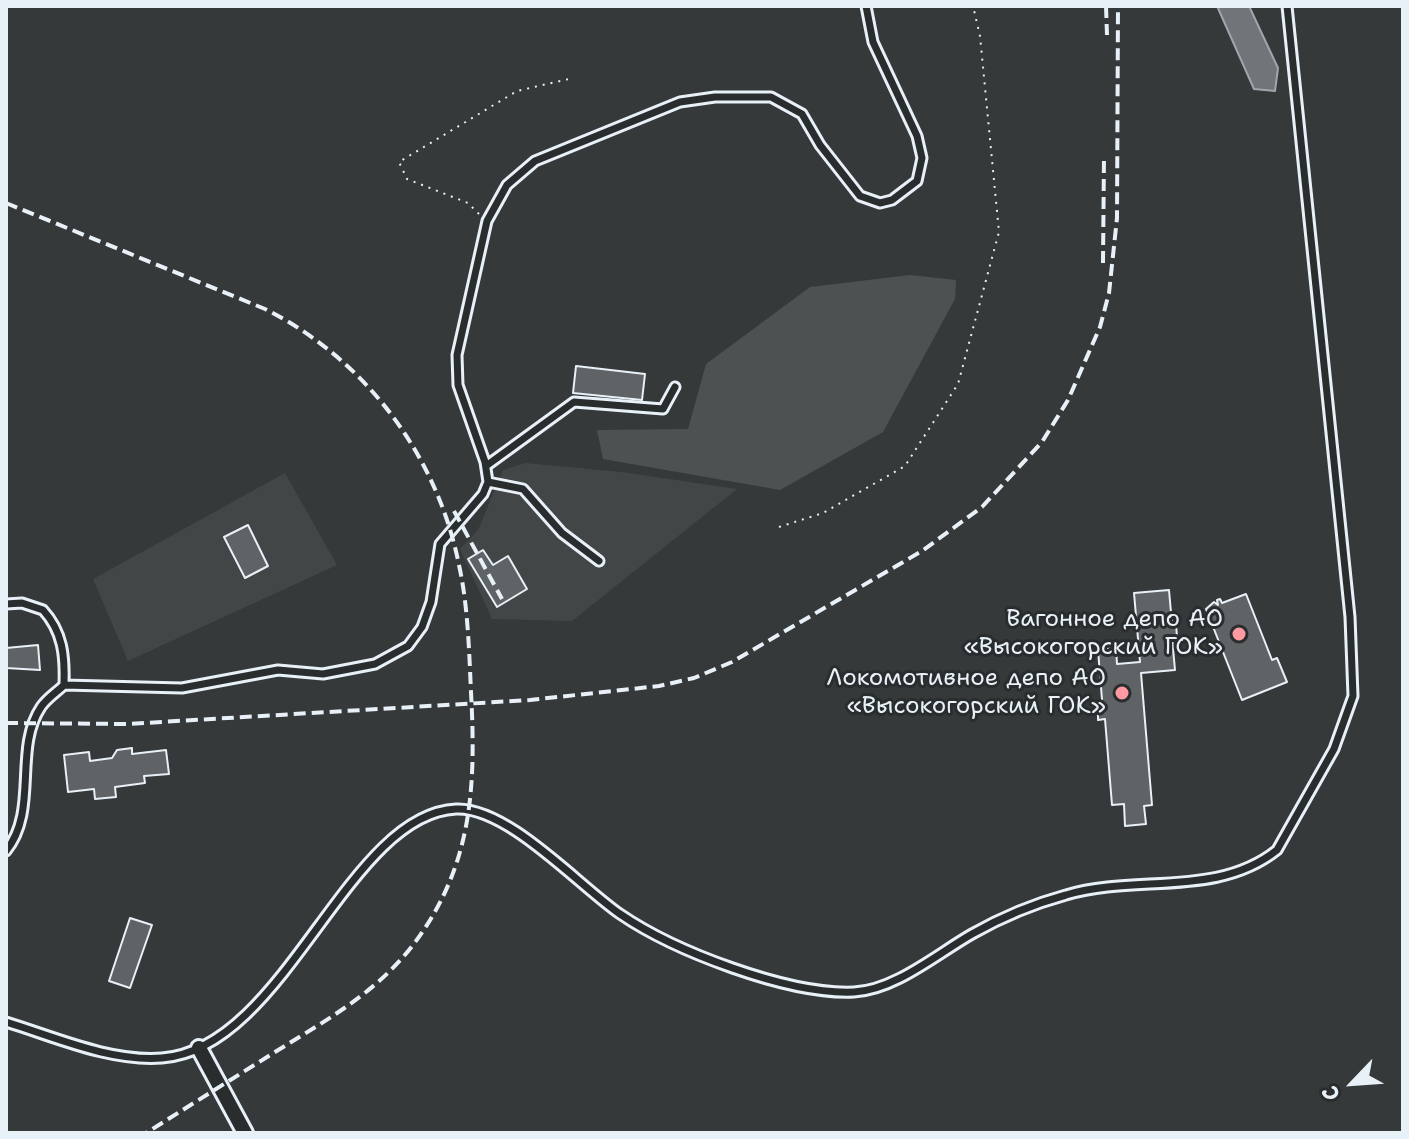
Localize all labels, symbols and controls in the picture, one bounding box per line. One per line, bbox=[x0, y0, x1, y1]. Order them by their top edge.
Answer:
place label: Вагонное депо АО «Высокогорский ГОК» bbox=[964, 606, 1223, 662]
marker: Вагонное депо АО «Высокогорский ГОК» bbox=[1230, 625, 1248, 643]
place label: Локомотивное депо АО «Высокогорский ГОК» bbox=[826, 665, 1106, 721]
marker: Локомотивное депо АО «Высокогорский ГОК» bbox=[1113, 684, 1131, 702]
north arrow bbox=[1313, 1043, 1393, 1123]
text: С bbox=[1315, 1081, 1347, 1106]

